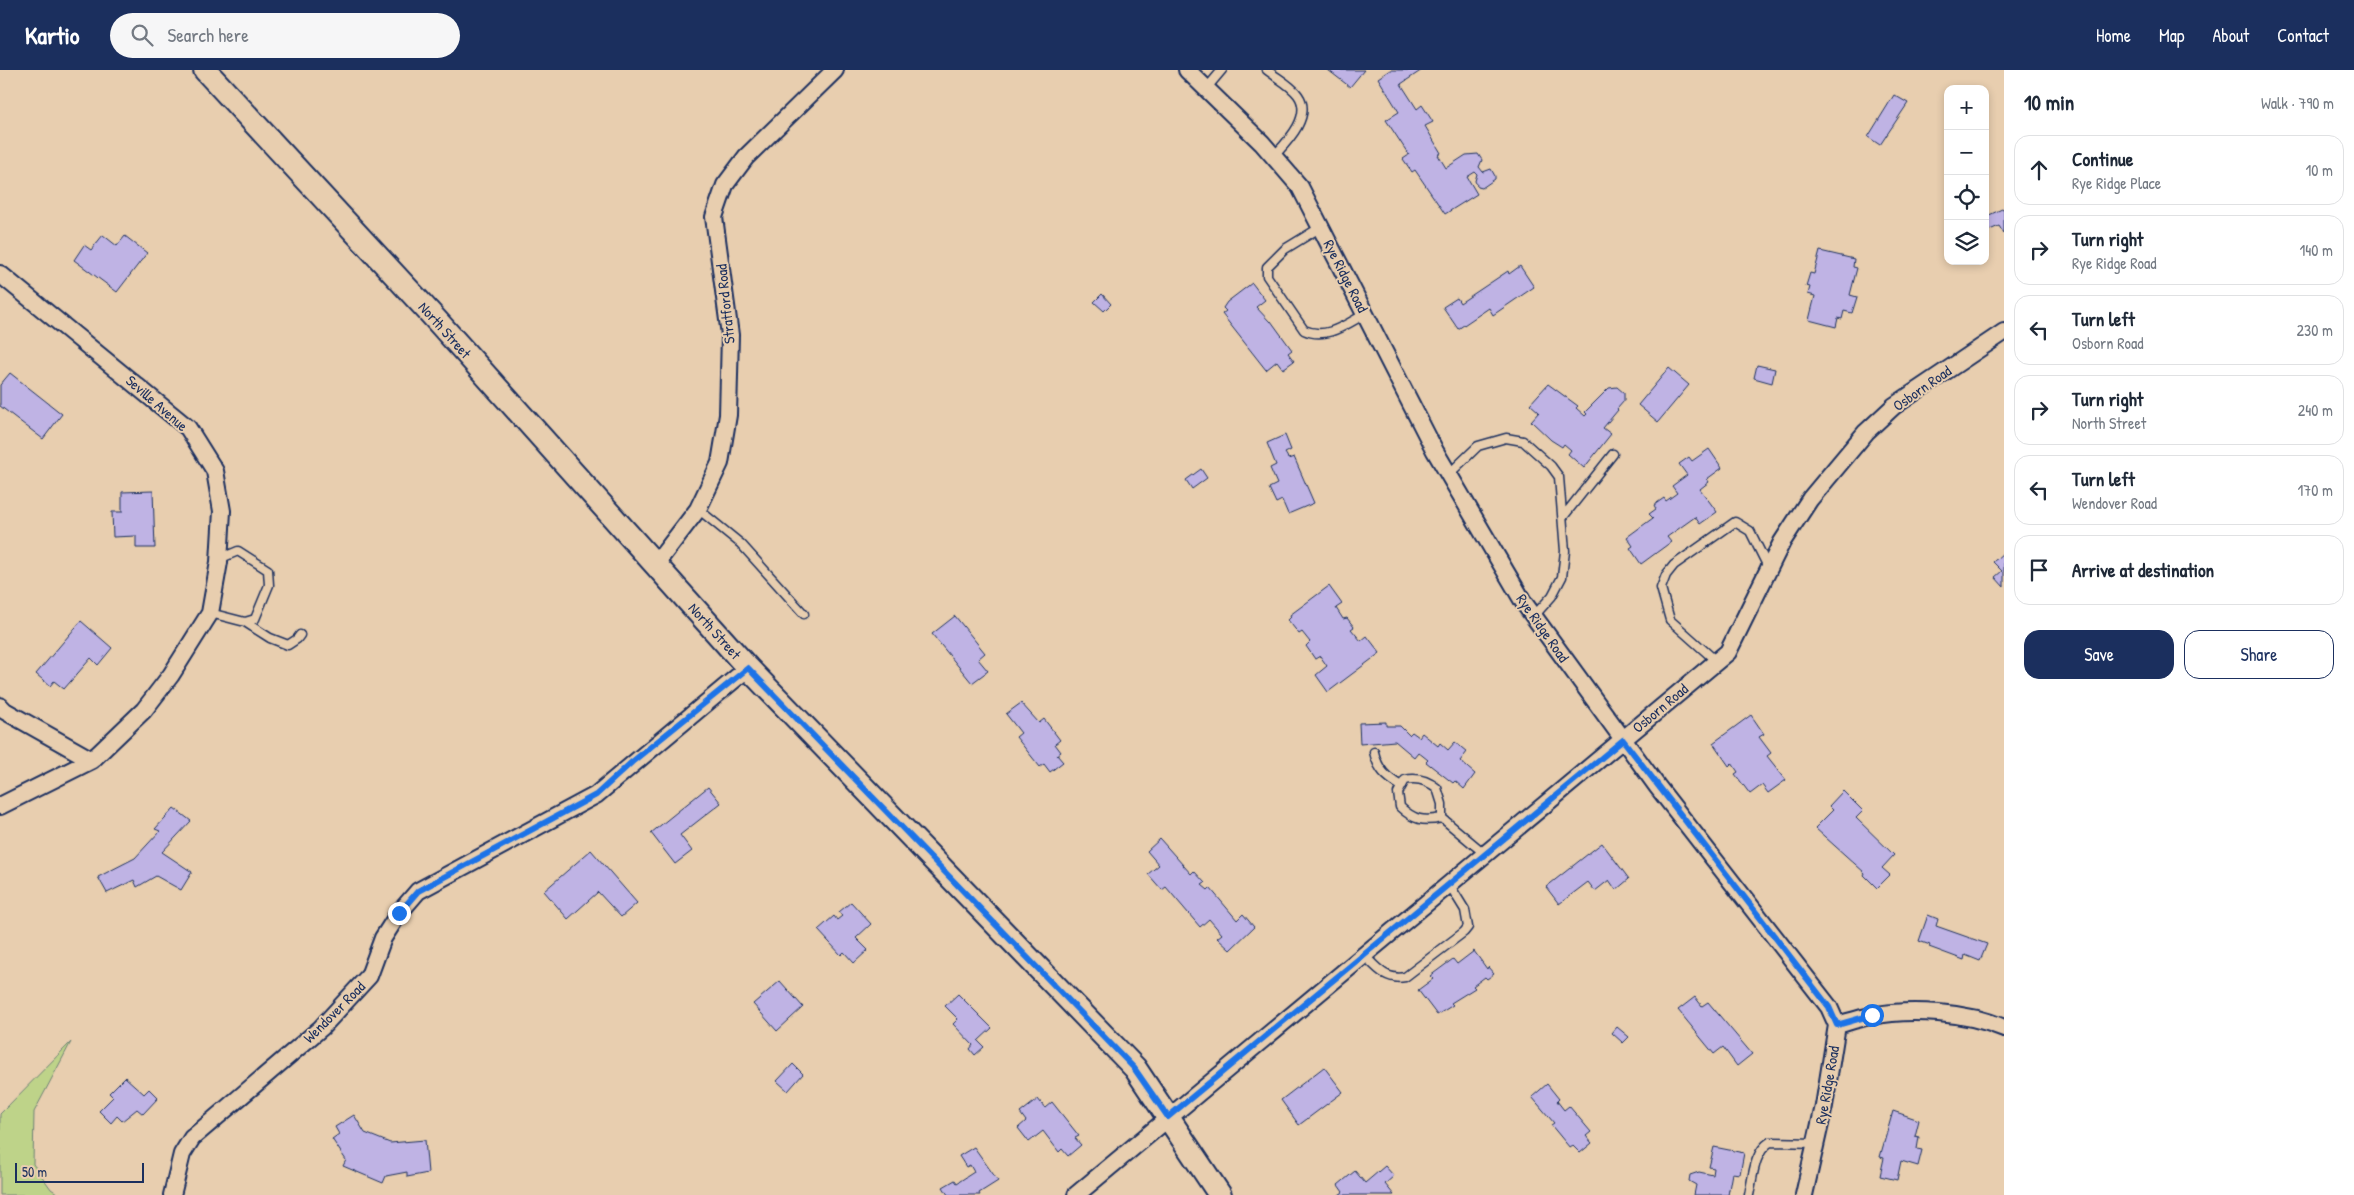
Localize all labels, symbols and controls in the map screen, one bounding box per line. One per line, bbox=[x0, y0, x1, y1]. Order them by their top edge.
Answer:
search box bbox=[110, 13, 460, 58]
text: Kartio bbox=[25, 19, 80, 51]
icon: search bbox=[128, 21, 156, 49]
text: Search here bbox=[168, 22, 249, 48]
text: Home bbox=[2096, 23, 2131, 48]
text: Map bbox=[2159, 23, 2184, 48]
text: About bbox=[2212, 23, 2249, 48]
text: Contact bbox=[2277, 23, 2329, 48]
map controls bbox=[1944, 85, 1989, 265]
button: + bbox=[1944, 85, 1989, 130]
text: 10 min bbox=[2024, 88, 2074, 117]
text: Walk · 790 m bbox=[2261, 92, 2334, 114]
button: − bbox=[1944, 130, 1989, 175]
text: Continue bbox=[2072, 146, 2133, 172]
icon: ahead bbox=[2025, 156, 2053, 184]
text: 10 m bbox=[2305, 159, 2333, 181]
text: Rye Ridge Place bbox=[2072, 172, 2161, 194]
button: locate bbox=[1944, 175, 1989, 220]
button: layers bbox=[1944, 220, 1989, 265]
text: Turn right bbox=[2072, 226, 2143, 252]
street label: Rye Ridge Road bbox=[1319, 236, 1373, 316]
icon: right bbox=[2025, 236, 2053, 264]
text: 140 m bbox=[2299, 239, 2333, 261]
text: Rye Ridge Road bbox=[2072, 252, 2157, 274]
street label: Stratford Road bbox=[710, 263, 740, 345]
street label: North Street bbox=[414, 297, 477, 364]
text: Turn left bbox=[2072, 306, 2135, 332]
icon: left bbox=[2025, 316, 2053, 344]
text: 230 m bbox=[2297, 319, 2333, 341]
text: Osborn Road bbox=[2072, 332, 2143, 354]
street label: Osborn Road bbox=[1889, 360, 1956, 416]
street label: Seville Avenue bbox=[121, 370, 193, 436]
text: Turn right bbox=[2072, 386, 2143, 412]
icon: right bbox=[2025, 396, 2053, 424]
text: 240 m bbox=[2298, 399, 2333, 421]
text: North Street bbox=[2072, 412, 2146, 434]
text: Turn left bbox=[2072, 466, 2135, 492]
icon: left bbox=[2025, 476, 2053, 504]
text: 170 m bbox=[2298, 479, 2333, 501]
text: Wendover Road bbox=[2072, 492, 2157, 514]
icon: arrive bbox=[2025, 556, 2053, 584]
text: Arrive at destination bbox=[2072, 557, 2214, 583]
street label: Rye Ridge Road bbox=[1512, 590, 1574, 667]
street label: North Street bbox=[684, 598, 747, 665]
button: Save bbox=[2024, 630, 2174, 679]
button: Share bbox=[2184, 630, 2334, 679]
street label: Osborn Road bbox=[1628, 678, 1692, 738]
route end bbox=[388, 902, 411, 925]
street label: Wendover Road bbox=[298, 976, 370, 1048]
route start bbox=[1861, 1004, 1884, 1027]
street label: Rye Ridge Road bbox=[1810, 1044, 1844, 1126]
scale bar bbox=[15, 1160, 144, 1183]
text: 50 m bbox=[22, 1162, 47, 1181]

